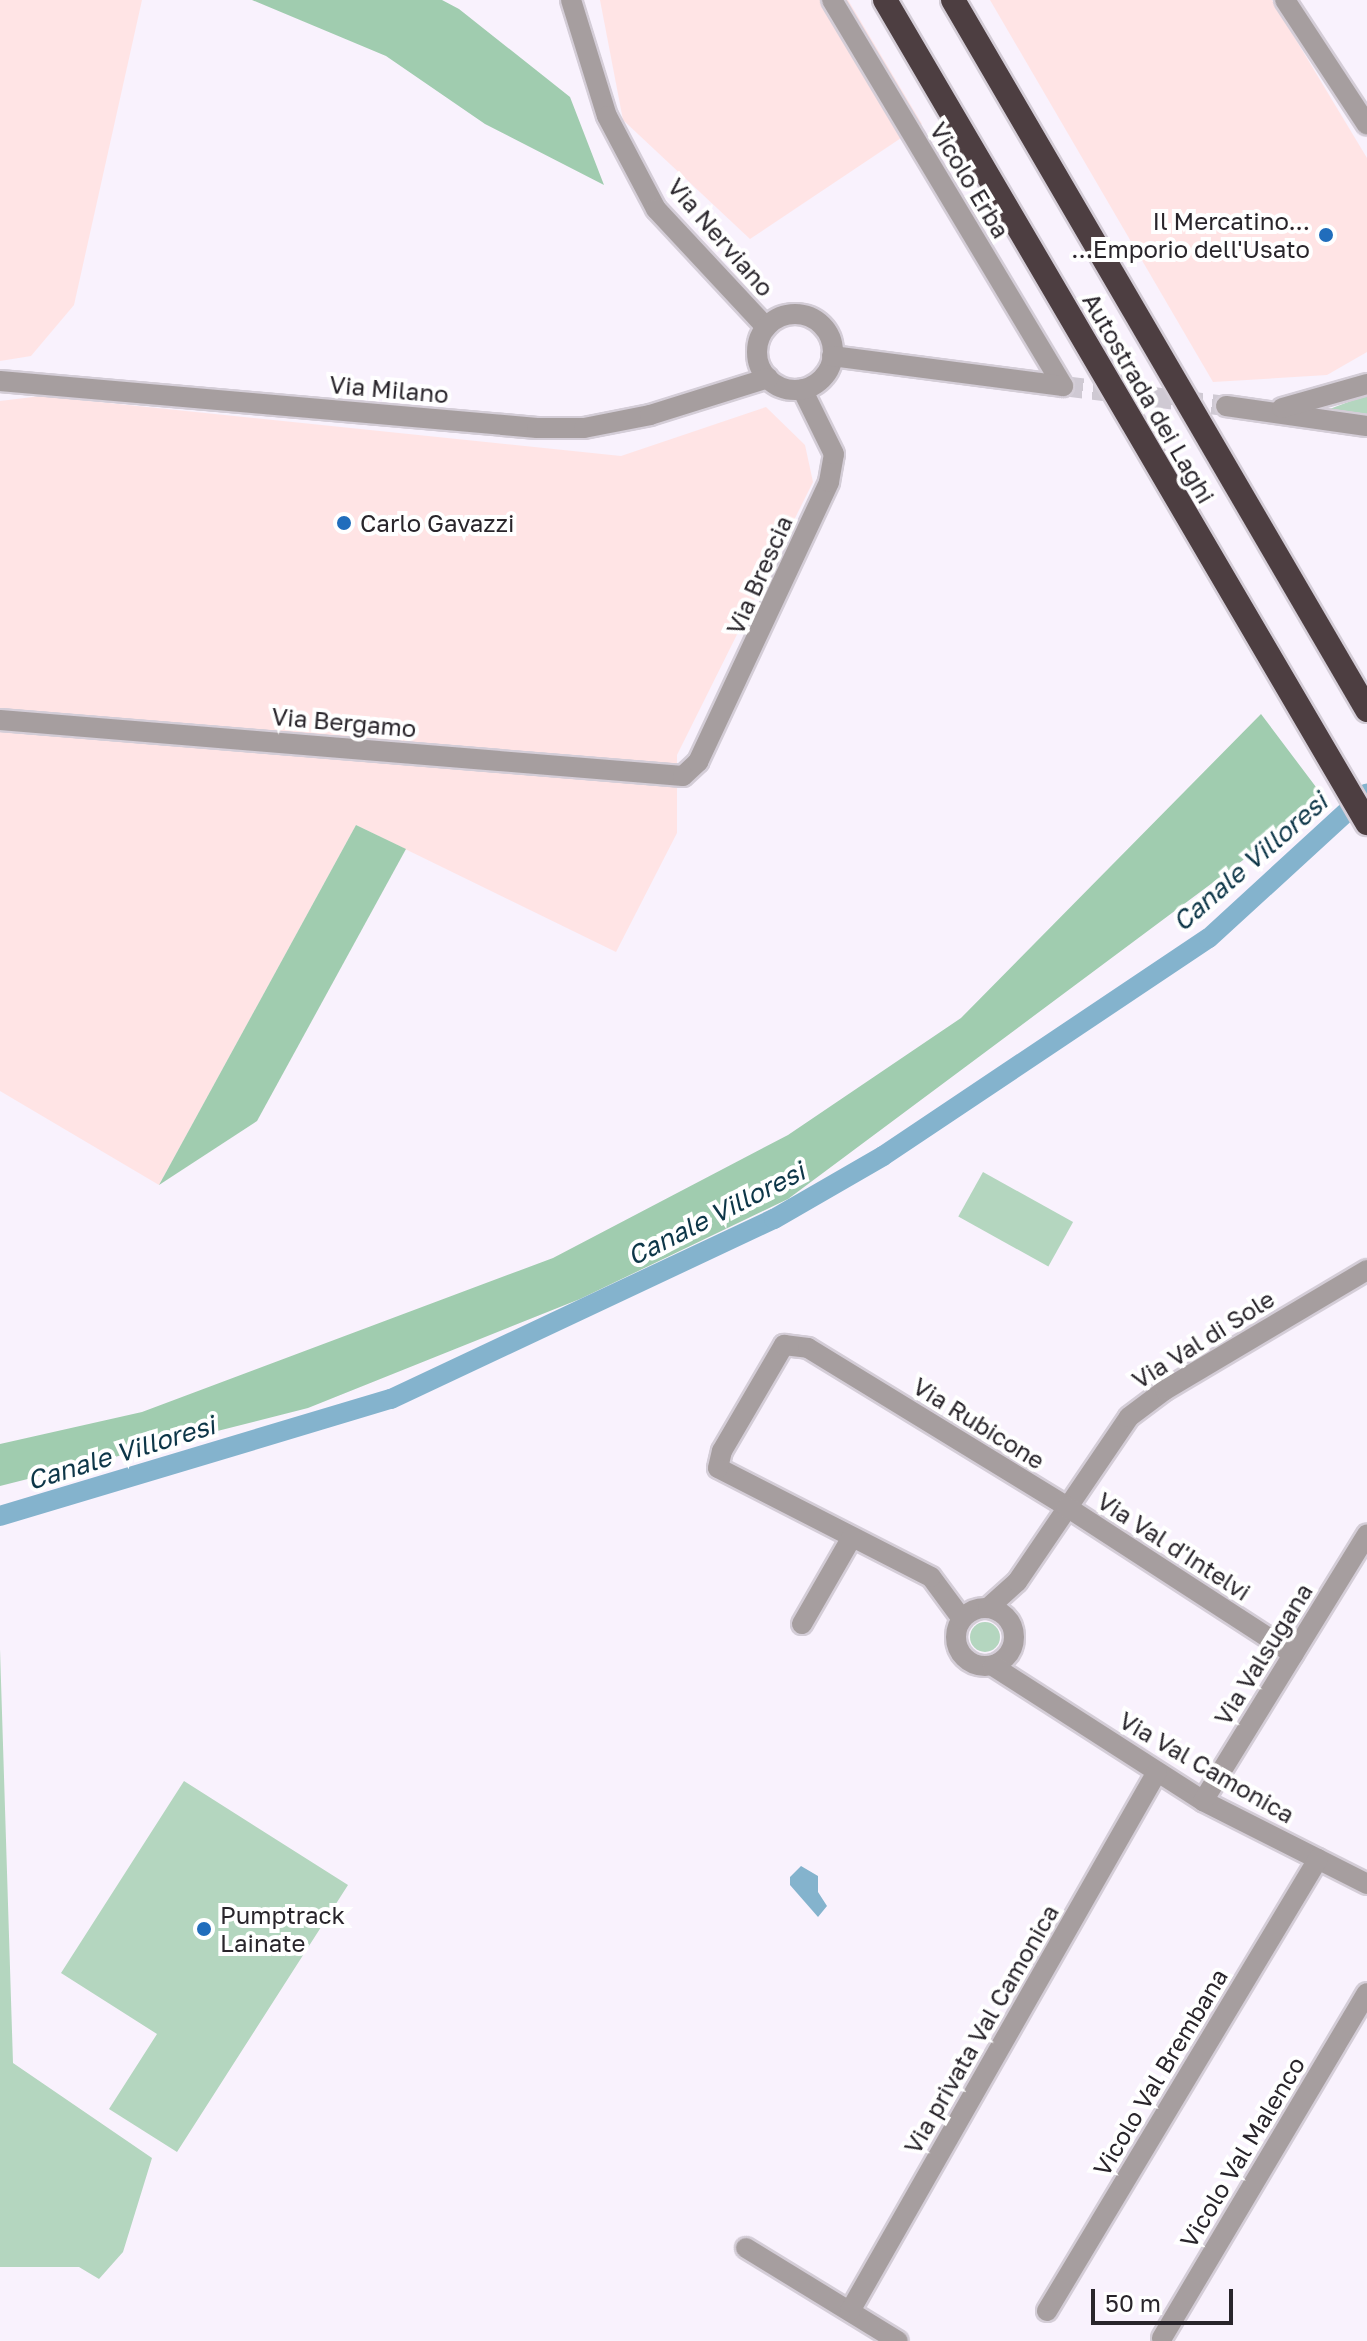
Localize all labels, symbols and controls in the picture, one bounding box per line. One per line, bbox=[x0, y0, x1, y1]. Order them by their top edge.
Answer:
street label: Vicolo Erba bbox=[924, 117, 1016, 243]
street label: Via Nerviano bbox=[662, 172, 780, 302]
place label: Il Mercatino... ...Emporio dell'Usato bbox=[1071, 207, 1310, 263]
marker: Il Mercatino... ...Emporio dell'Usato bbox=[1317, 226, 1335, 244]
street label: Autostrada dei Laghi bbox=[1077, 288, 1221, 508]
street label: Via Milano bbox=[328, 369, 450, 409]
place label: Carlo Gavazzi bbox=[360, 509, 515, 537]
street label: Via Brescia bbox=[720, 511, 798, 639]
marker: Carlo Gavazzi bbox=[335, 514, 353, 532]
street label: Via Bergamo bbox=[270, 701, 418, 743]
water label: Canale Villoresi bbox=[1166, 786, 1334, 938]
water label: Canale Villoresi bbox=[622, 1156, 810, 1272]
street label: Via Val di Sole bbox=[1127, 1284, 1279, 1394]
street label: Via Rubicone bbox=[908, 1371, 1050, 1475]
water label: Canale Villoresi bbox=[23, 1410, 219, 1496]
street label: Via Val d'Intelvi bbox=[1092, 1486, 1256, 1606]
street label: Via Valsugana bbox=[1208, 1578, 1318, 1730]
street label: Via Val Camonica bbox=[1114, 1705, 1300, 1829]
street label: Via privata Val Camonica bbox=[898, 1899, 1064, 2159]
place label: Pumptrack Lainate bbox=[220, 1901, 345, 1957]
marker: Pumptrack Lainate bbox=[195, 1920, 213, 1938]
street label: Vicolo Val Brembana bbox=[1087, 1963, 1233, 2181]
street label: Vicolo Val Malenco bbox=[1174, 2051, 1310, 2253]
scale bar bbox=[1095, 2273, 1237, 2323]
text: 50 m bbox=[1105, 2288, 1161, 2317]

